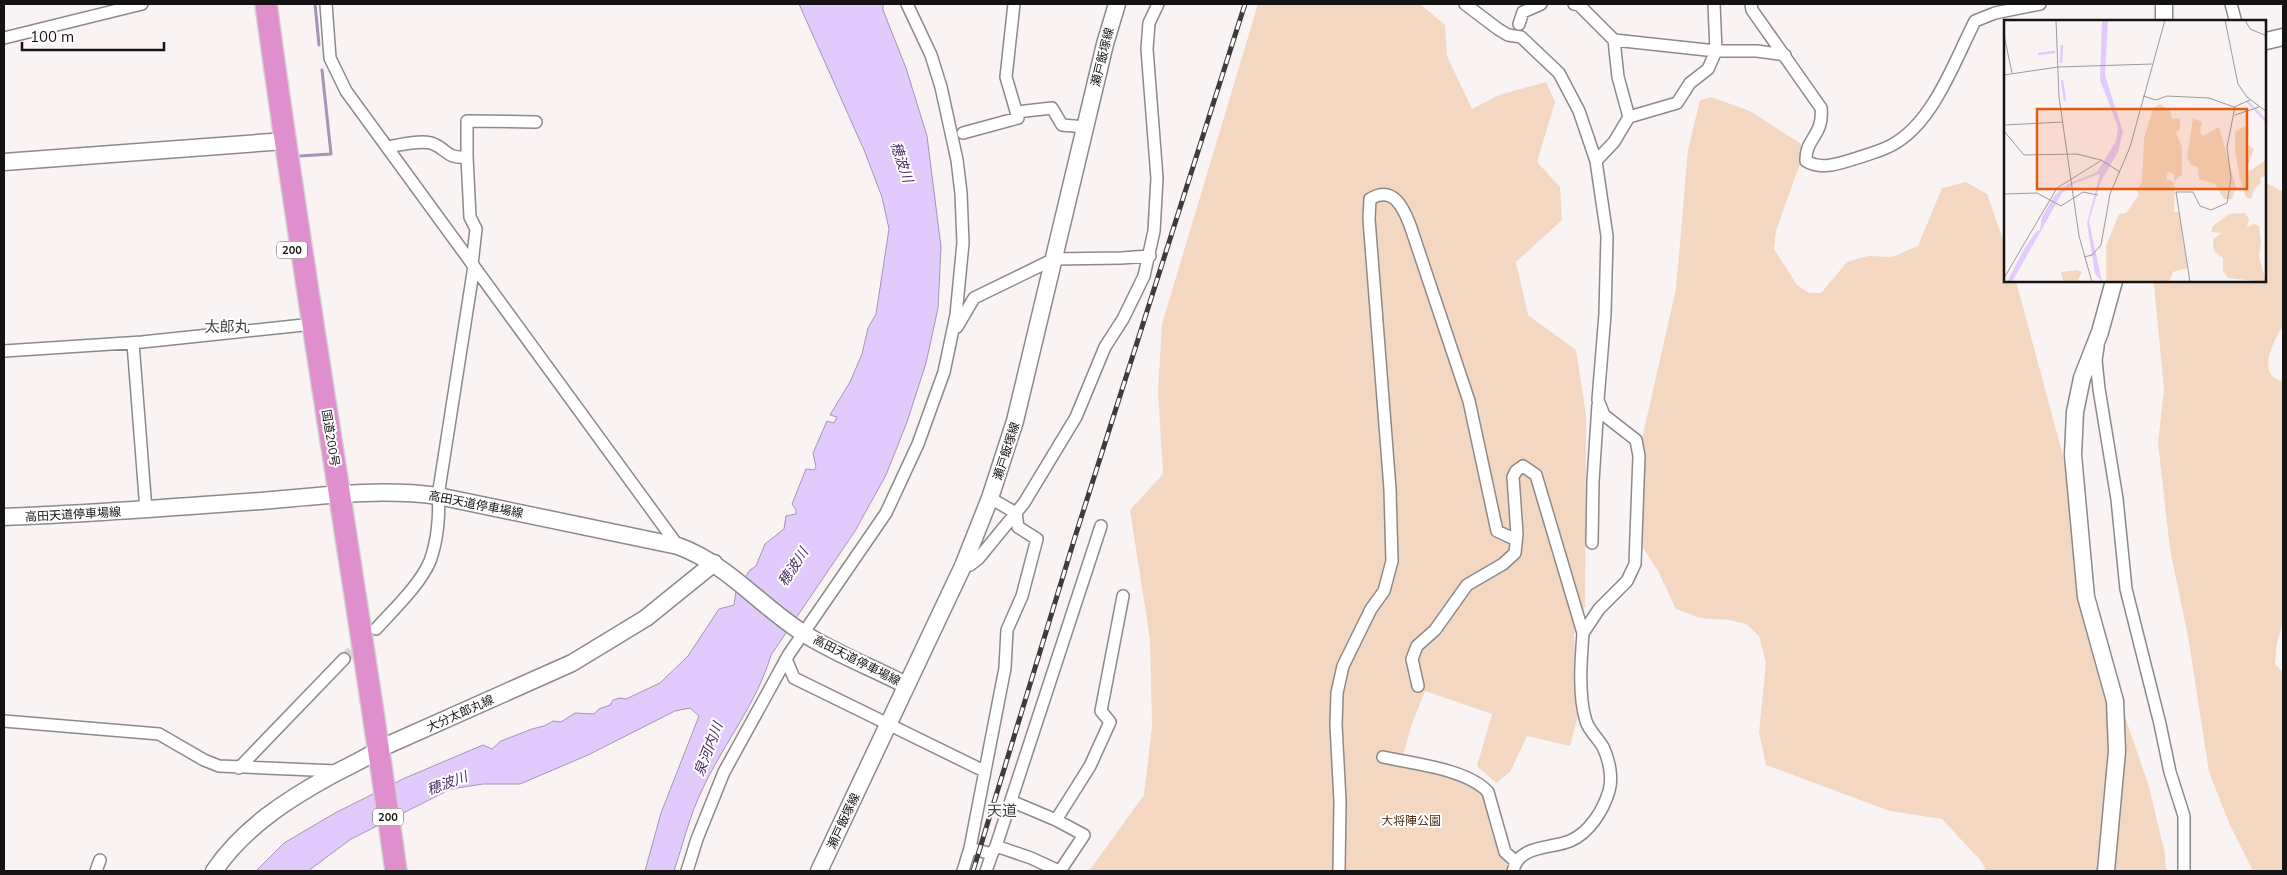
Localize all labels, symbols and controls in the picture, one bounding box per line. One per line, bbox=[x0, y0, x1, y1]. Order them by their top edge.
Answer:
scale bar bbox=[22, 20, 165, 52]
inset map bbox=[2004, 20, 2267, 282]
street label: 瀬戸飯塚線 bbox=[1087, 26, 1117, 88]
text: 100 m bbox=[30, 27, 74, 46]
water label: 穂波川 bbox=[887, 139, 918, 187]
road number: 200 bbox=[277, 242, 307, 258]
district label: 太郎丸 bbox=[204, 317, 250, 336]
street label: 国道200号 bbox=[319, 408, 343, 468]
street label: 瀬戸飯塚線 bbox=[990, 420, 1022, 482]
street label: 高田天道停車場線 bbox=[427, 487, 525, 521]
street label: 高田天道停車場線 bbox=[25, 504, 121, 524]
water label: 穂波川 bbox=[774, 543, 813, 590]
street label: 高田天道停車場線 bbox=[811, 632, 903, 688]
street label: 大分太郎丸線 bbox=[424, 692, 496, 734]
water label: 泉河内川 bbox=[690, 718, 727, 778]
water label: 穂波川 bbox=[424, 767, 472, 799]
street label: 瀬戸飯塚線 bbox=[824, 791, 862, 851]
district label: 天道 bbox=[987, 801, 1017, 820]
road number: 200 bbox=[373, 809, 403, 826]
park label: 大将陣公園 bbox=[1381, 813, 1441, 828]

